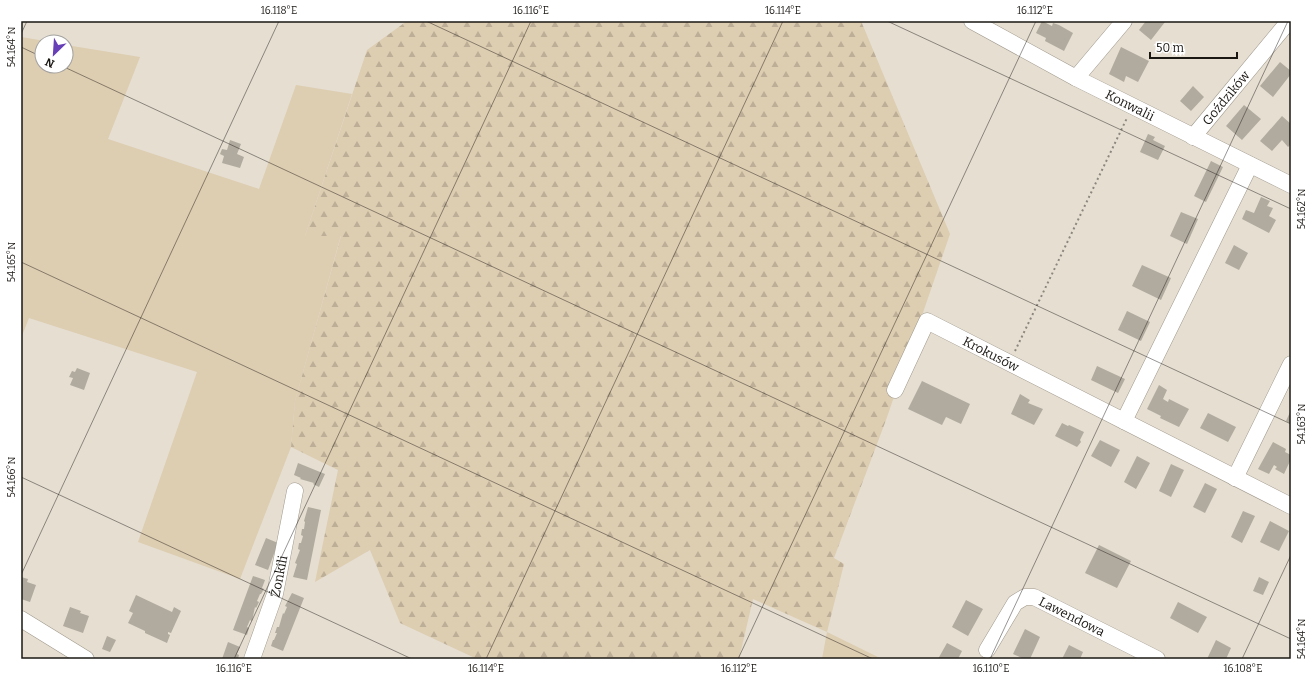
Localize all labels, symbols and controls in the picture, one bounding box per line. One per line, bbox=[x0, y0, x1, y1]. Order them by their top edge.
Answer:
text: 16.118°E bbox=[261, 5, 297, 17]
text: 16.116°E bbox=[513, 5, 549, 17]
text: 16.114°E bbox=[765, 5, 801, 17]
text: 16.112°E bbox=[1017, 5, 1053, 17]
text: 54.164°N bbox=[6, 27, 18, 67]
north arrow bbox=[34, 34, 74, 74]
scale bar bbox=[1150, 34, 1237, 60]
text: 50 m bbox=[1156, 41, 1185, 55]
text: N bbox=[43, 55, 57, 70]
street label: Goździków bbox=[1199, 67, 1253, 128]
street label: Konwalii bbox=[1103, 87, 1157, 124]
text: 54.162°N bbox=[1296, 189, 1308, 229]
text: 54.165°N bbox=[6, 242, 18, 282]
street label: Krokusów bbox=[960, 334, 1022, 375]
text: 54.163°N bbox=[1296, 403, 1308, 444]
text: 54.166°N bbox=[6, 457, 18, 497]
street label: Żonkili bbox=[268, 554, 290, 599]
street label: Lawendowa bbox=[1037, 594, 1107, 639]
text: 54.164°N bbox=[1296, 619, 1308, 659]
text: 16.116°E bbox=[216, 663, 252, 675]
text: 16.114°E bbox=[468, 663, 504, 675]
text: 16.112°E bbox=[721, 663, 757, 675]
text: 16.110°E bbox=[973, 663, 1009, 675]
text: 16.108°E bbox=[1224, 663, 1262, 675]

